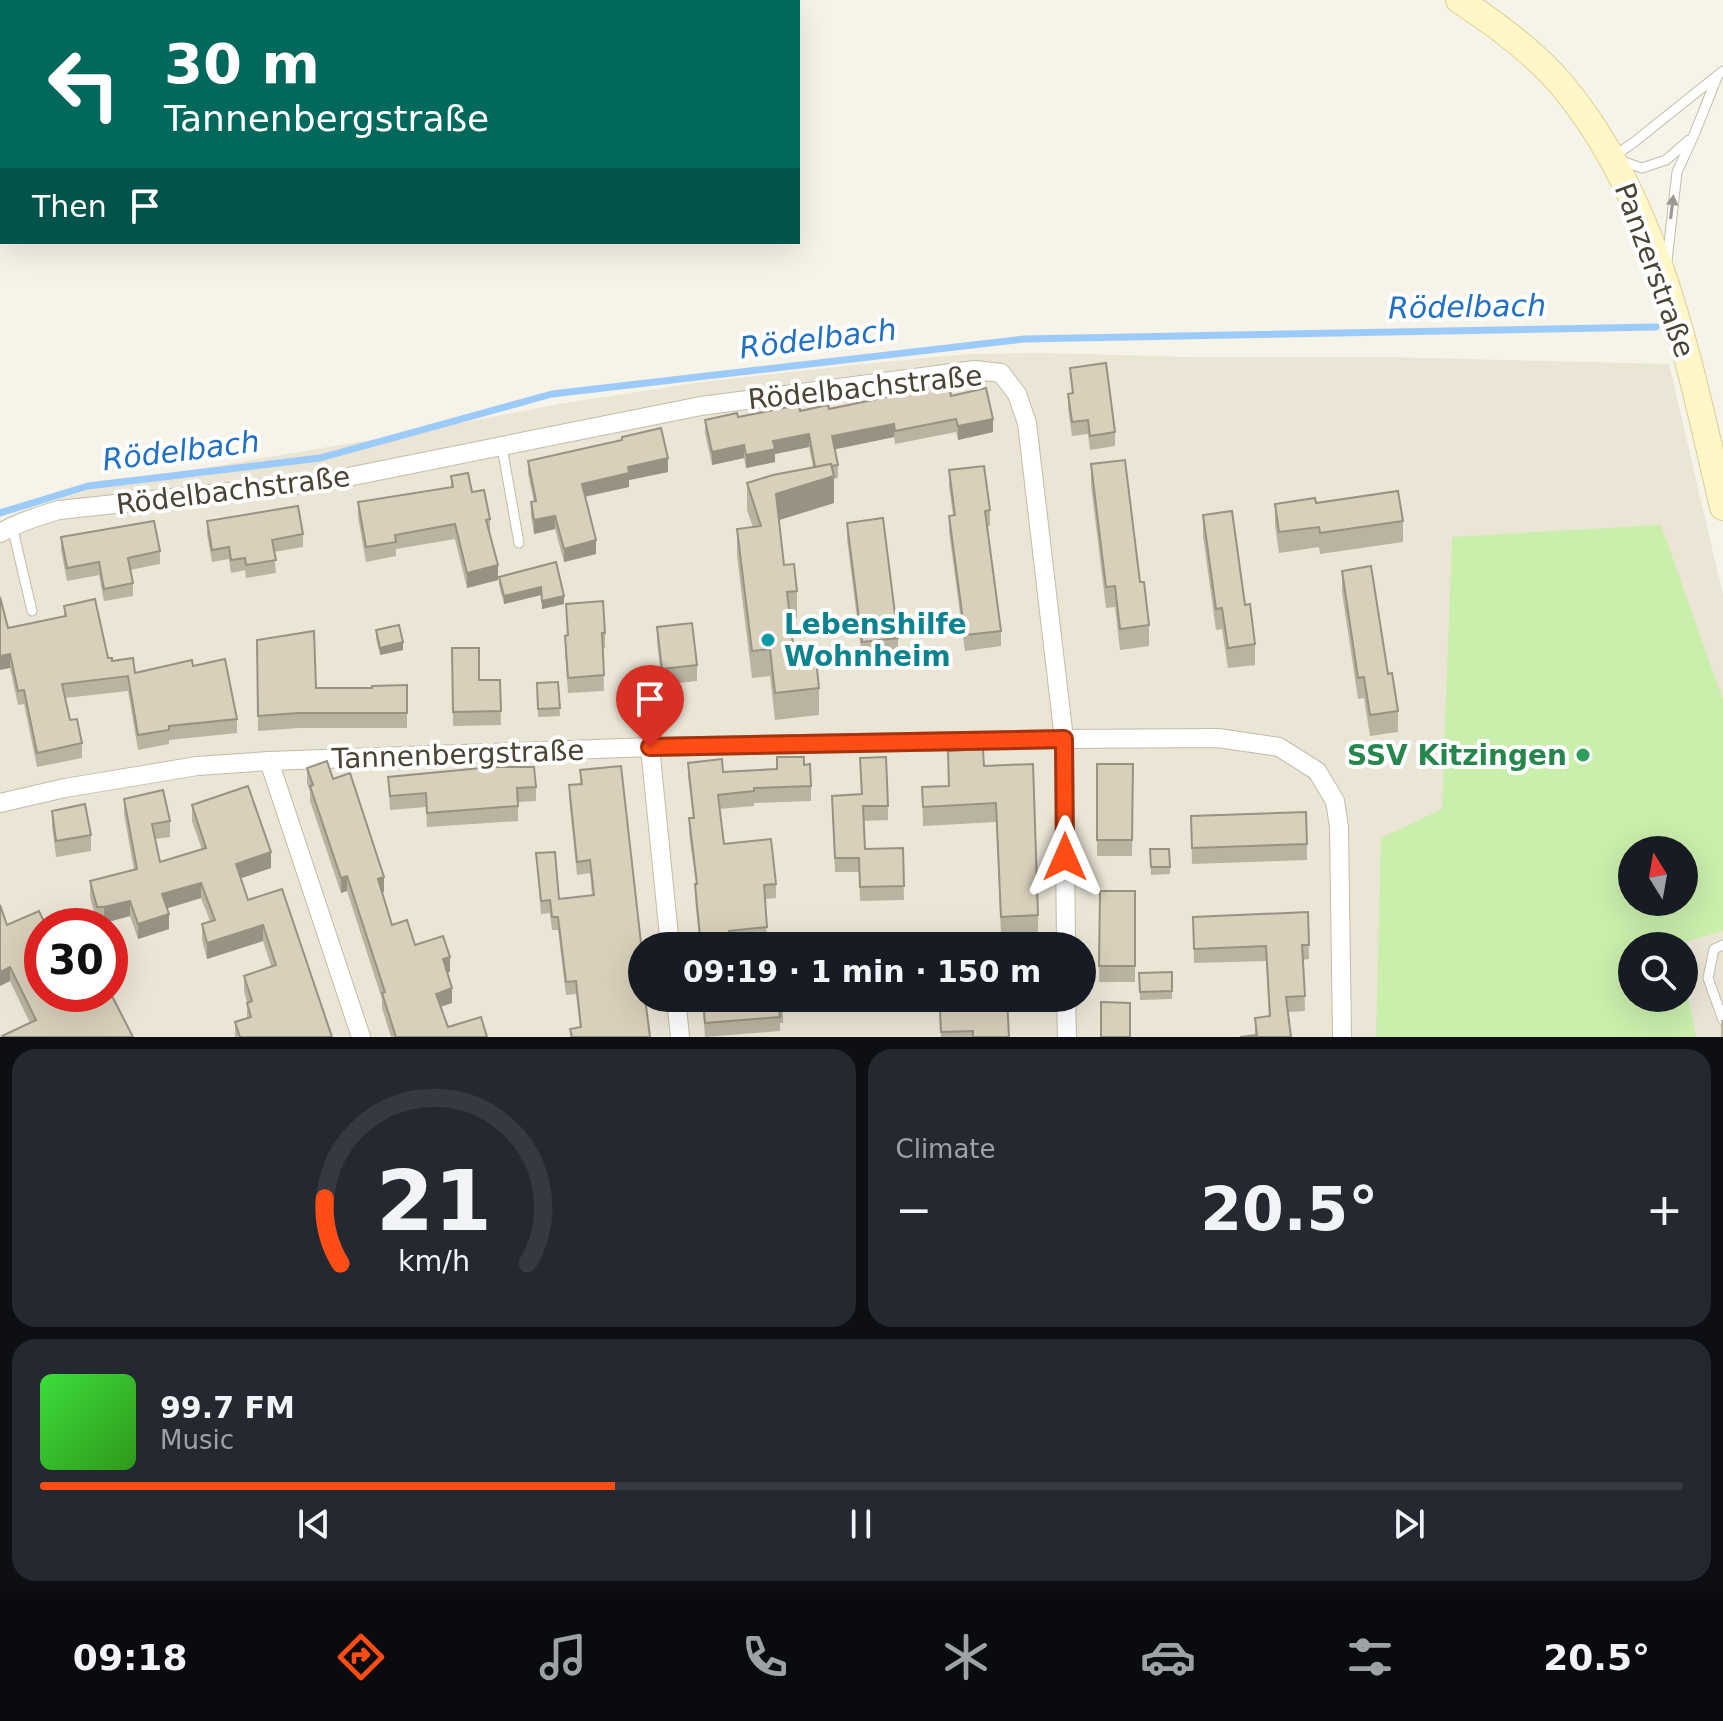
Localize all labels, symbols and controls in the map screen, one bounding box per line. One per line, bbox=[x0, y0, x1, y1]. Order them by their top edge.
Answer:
text: 30 m bbox=[164, 31, 320, 96]
icon: left bbox=[32, 32, 136, 136]
text: Tannenbergstraße bbox=[164, 98, 489, 139]
street label: Panzerstraße bbox=[1608, 179, 1701, 362]
icon: arrive bbox=[123, 184, 167, 228]
text: Then bbox=[32, 189, 107, 224]
one-way arrow bbox=[1666, 194, 1679, 219]
water label: Rödelbach bbox=[1388, 288, 1546, 325]
water label: Rödelbach bbox=[737, 312, 898, 365]
street label: Rödelbachstraße bbox=[746, 359, 984, 416]
water label: Rödelbach bbox=[100, 424, 261, 477]
street label: Rödelbachstraße bbox=[114, 460, 352, 521]
place label: Lebenshilfe Wohnheim bbox=[784, 608, 967, 673]
marker: Lebenshilfe Wohnheim bbox=[759, 631, 777, 649]
pin bbox=[616, 665, 684, 747]
icon: arrive bbox=[628, 677, 672, 721]
street label: Tannenbergstraße bbox=[330, 734, 585, 775]
place label: SSV Kitzingen bbox=[1347, 739, 1567, 772]
marker: SSV Kitzingen bbox=[1574, 746, 1592, 764]
position arrow bbox=[1023, 815, 1107, 899]
north arrow bbox=[1618, 836, 1698, 916]
map controls bbox=[1618, 836, 1698, 1012]
speed limit sign: 30 bbox=[24, 908, 128, 1012]
button: search bbox=[1618, 932, 1698, 1012]
text: 09:19 · 1 min · 150 m bbox=[683, 954, 1041, 989]
text: Climate bbox=[896, 1134, 996, 1164]
text: 21 bbox=[376, 1153, 492, 1250]
text: 20.5° bbox=[1200, 1174, 1378, 1244]
text: − bbox=[896, 1184, 932, 1235]
text: + bbox=[1646, 1184, 1683, 1235]
text: km/h bbox=[398, 1244, 470, 1278]
text: 99.7 FM bbox=[160, 1390, 295, 1425]
text: Music bbox=[160, 1425, 234, 1455]
icon: previous bbox=[292, 1502, 336, 1546]
icon: pause bbox=[839, 1502, 883, 1546]
icon: next bbox=[1387, 1502, 1431, 1546]
icon: directions bbox=[333, 1629, 389, 1685]
icon: music bbox=[535, 1629, 591, 1685]
icon: phone bbox=[737, 1629, 793, 1685]
icon: climate bbox=[938, 1629, 994, 1685]
icon: car bbox=[1140, 1629, 1196, 1685]
icon: filters bbox=[1342, 1629, 1398, 1685]
text: 09:18 bbox=[73, 1637, 187, 1678]
text: 20.5° bbox=[1543, 1637, 1650, 1678]

